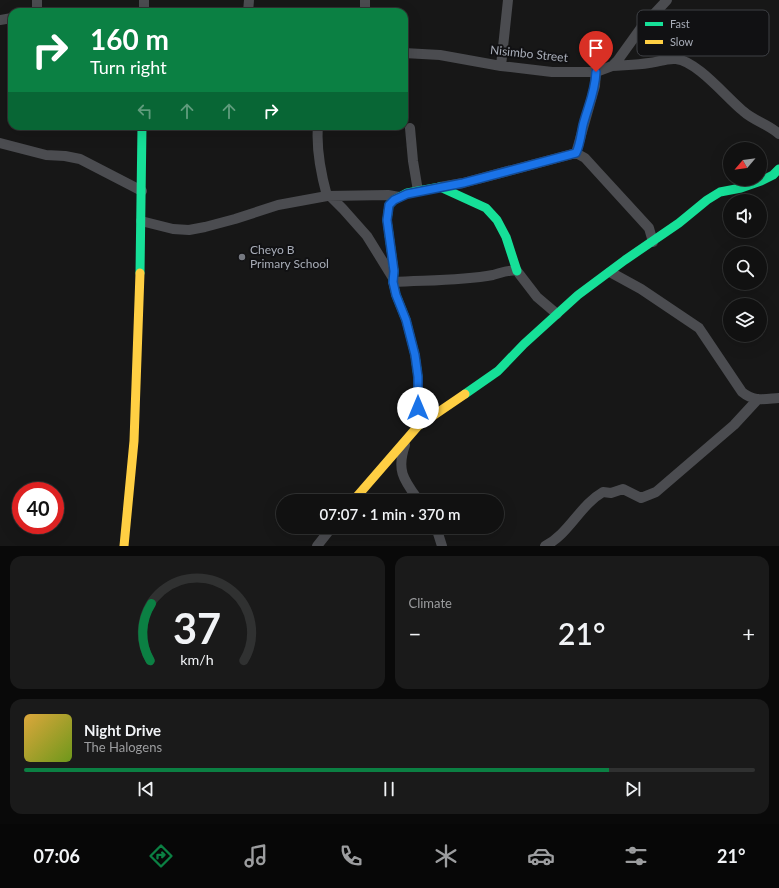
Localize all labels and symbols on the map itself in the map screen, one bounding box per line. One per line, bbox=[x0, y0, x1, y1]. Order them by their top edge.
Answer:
legend bbox=[637, 10, 769, 56]
text: Fast bbox=[670, 17, 690, 30]
pin bbox=[579, 31, 613, 72]
text: Slow bbox=[670, 35, 694, 48]
street label: Nisimbo Street bbox=[489, 42, 569, 65]
north arrow bbox=[723, 142, 767, 186]
place label: Cheyo B Primary School bbox=[250, 242, 329, 271]
marker: Cheyo B Primary School bbox=[237, 252, 247, 262]
position arrow bbox=[397, 387, 439, 429]
speed limit sign: 40 bbox=[12, 482, 64, 534]

